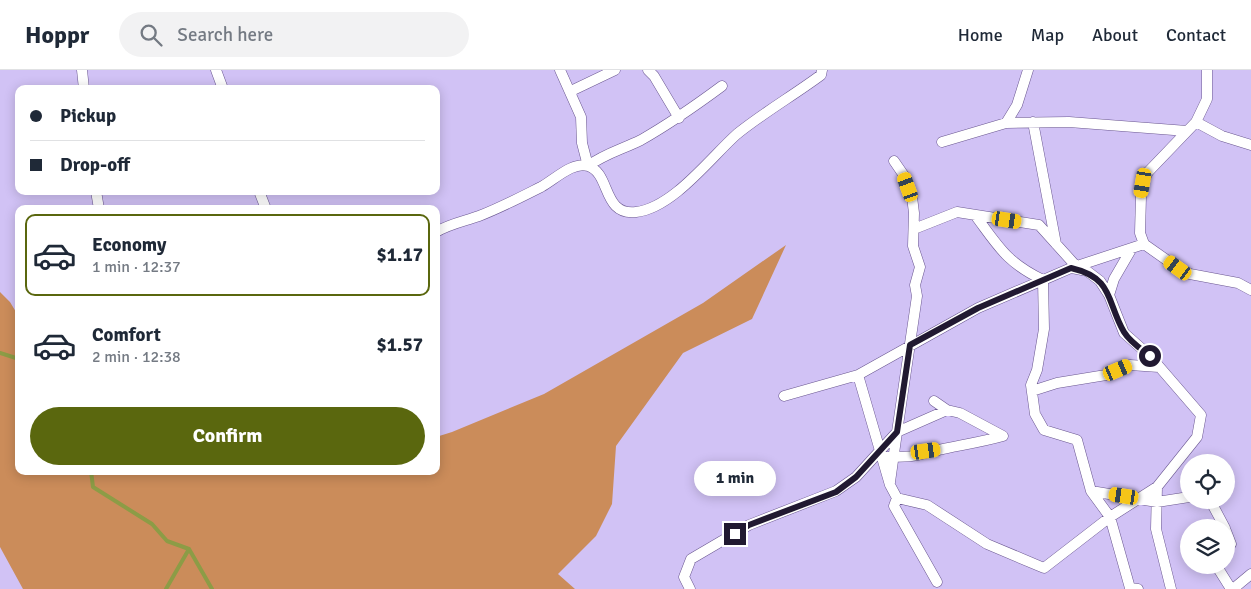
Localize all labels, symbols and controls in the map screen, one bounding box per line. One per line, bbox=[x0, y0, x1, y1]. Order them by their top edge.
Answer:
search box bbox=[119, 12, 469, 57]
text: Hoppr bbox=[25, 20, 89, 50]
icon: search bbox=[137, 21, 165, 49]
text: Search here bbox=[177, 23, 273, 47]
text: Home bbox=[958, 24, 1003, 46]
text: Map bbox=[1031, 24, 1064, 46]
text: About bbox=[1092, 24, 1138, 46]
text: Contact bbox=[1166, 24, 1226, 46]
text: Pickup bbox=[60, 104, 116, 128]
text: Drop-off bbox=[60, 153, 130, 177]
car bbox=[1133, 167, 1152, 199]
car bbox=[895, 170, 920, 204]
car bbox=[991, 210, 1022, 230]
icon: car bbox=[32, 233, 77, 278]
text: Economy bbox=[92, 233, 166, 257]
text: $1.17 bbox=[377, 243, 423, 267]
car bbox=[1161, 253, 1194, 283]
text: 1 min · 12:37 bbox=[92, 257, 181, 277]
icon: car bbox=[32, 323, 77, 368]
text: Comfort bbox=[92, 323, 161, 347]
text: $1.57 bbox=[377, 333, 423, 357]
route start bbox=[1139, 345, 1161, 367]
text: 2 min · 12:38 bbox=[92, 347, 181, 367]
car bbox=[1101, 357, 1134, 383]
button: Confirm bbox=[30, 407, 425, 465]
car bbox=[910, 441, 941, 461]
map controls bbox=[1180, 454, 1235, 574]
button: locate bbox=[1180, 454, 1235, 509]
callout: 1 min bbox=[694, 462, 776, 496]
text: 1 min bbox=[716, 468, 754, 488]
car bbox=[1108, 486, 1139, 506]
button: layers bbox=[1180, 519, 1235, 574]
route end bbox=[724, 523, 746, 545]

